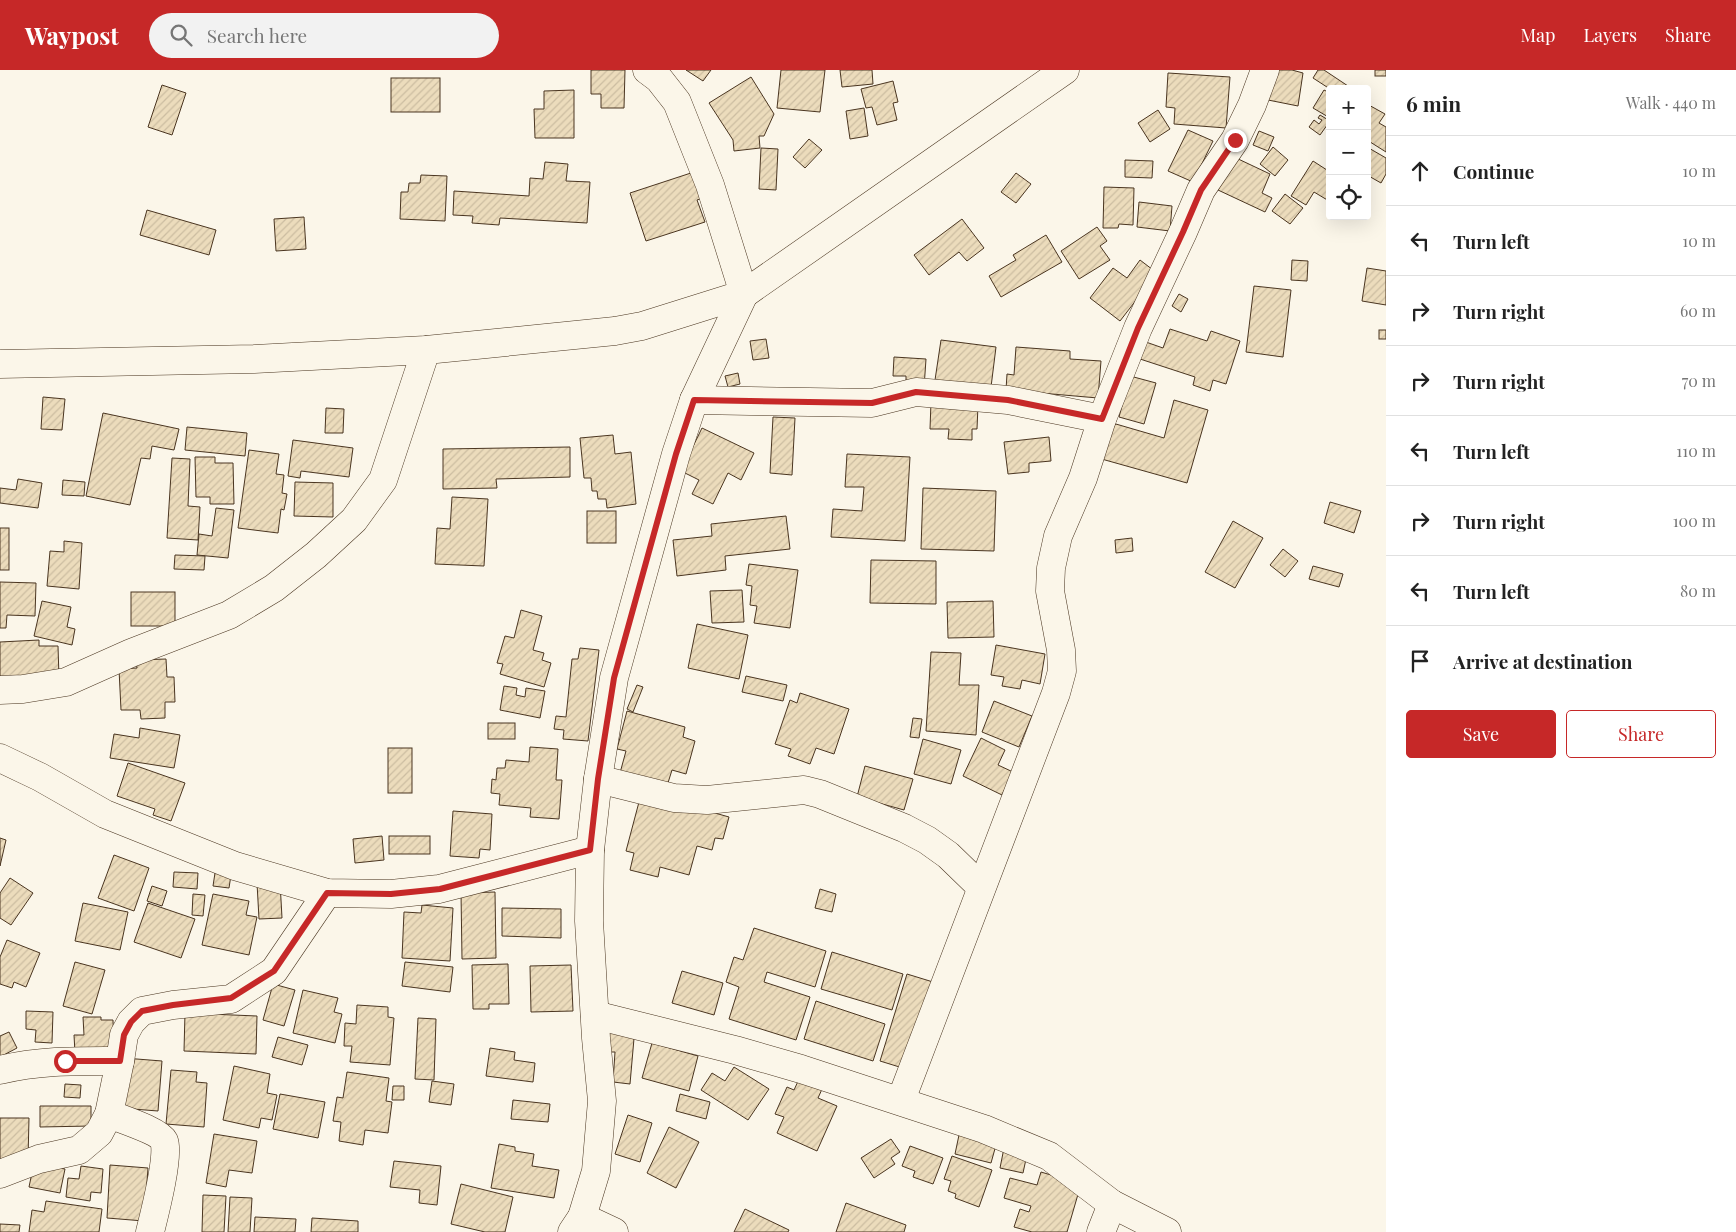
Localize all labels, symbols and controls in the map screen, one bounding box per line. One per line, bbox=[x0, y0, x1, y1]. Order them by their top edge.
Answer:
search box bbox=[149, 13, 499, 58]
text: Waypost bbox=[25, 19, 119, 51]
icon: search bbox=[167, 21, 195, 49]
text: Search here bbox=[207, 22, 307, 48]
text: Map bbox=[1520, 23, 1555, 47]
text: Layers bbox=[1583, 23, 1637, 47]
text: Share bbox=[1665, 23, 1711, 47]
map controls bbox=[1326, 85, 1371, 220]
button: + bbox=[1326, 85, 1371, 130]
text: 6 min bbox=[1406, 89, 1461, 117]
text: Walk · 440 m bbox=[1626, 92, 1716, 113]
route end bbox=[1224, 129, 1247, 152]
button: − bbox=[1326, 130, 1371, 175]
icon: ahead bbox=[1406, 157, 1434, 185]
text: Continue bbox=[1453, 158, 1534, 184]
text: 10 m bbox=[1682, 160, 1716, 181]
button: locate bbox=[1326, 175, 1371, 220]
icon: left bbox=[1406, 227, 1434, 255]
text: Turn left bbox=[1453, 228, 1530, 254]
text: 10 m bbox=[1682, 230, 1716, 251]
icon: right bbox=[1406, 297, 1434, 325]
text: Turn right bbox=[1453, 298, 1545, 324]
text: 60 m bbox=[1680, 300, 1716, 321]
icon: right bbox=[1406, 367, 1434, 395]
text: Turn right bbox=[1453, 368, 1545, 394]
text: 70 m bbox=[1682, 370, 1716, 391]
icon: left bbox=[1406, 437, 1434, 465]
text: Turn left bbox=[1453, 438, 1530, 464]
text: 110 m bbox=[1676, 440, 1716, 461]
icon: right bbox=[1406, 507, 1434, 535]
text: Turn right bbox=[1453, 508, 1545, 534]
text: 100 m bbox=[1673, 510, 1716, 531]
icon: left bbox=[1406, 577, 1434, 605]
text: Turn left bbox=[1453, 578, 1530, 604]
text: 80 m bbox=[1680, 580, 1716, 601]
icon: arrive bbox=[1406, 647, 1434, 675]
text: Arrive at destination bbox=[1453, 648, 1633, 674]
button: Save bbox=[1406, 710, 1556, 758]
button: Share bbox=[1566, 710, 1716, 758]
route start bbox=[54, 1050, 77, 1073]

